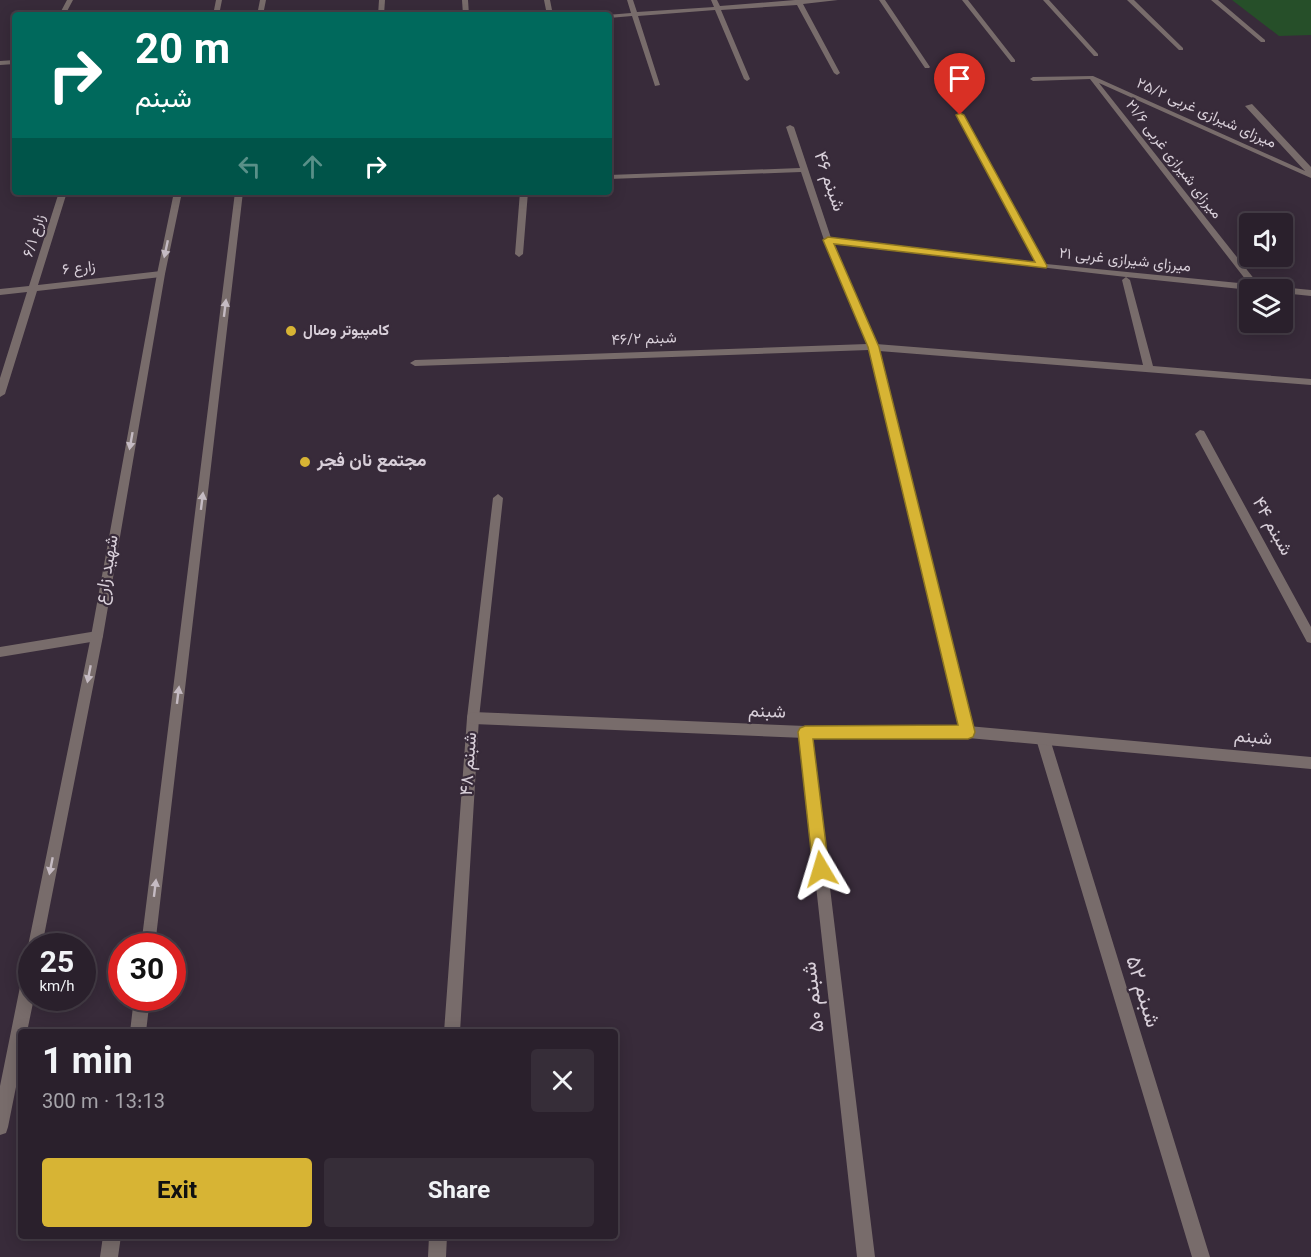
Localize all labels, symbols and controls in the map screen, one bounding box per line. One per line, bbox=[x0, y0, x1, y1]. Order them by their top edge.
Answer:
text: 20 m bbox=[135, 20, 230, 86]
icon: right bbox=[36, 36, 114, 114]
pin bbox=[934, 53, 985, 115]
icon: arrive bbox=[943, 62, 976, 95]
street label: ۲۵/۲ میرزای شیرازی غربی bbox=[1132, 73, 1280, 155]
text: شبنم bbox=[135, 79, 192, 122]
street label: ۲۱/۶ میرزای شیرازی غربی bbox=[1119, 95, 1227, 225]
street label: ۴۶ شبنم bbox=[805, 148, 851, 216]
icon: left bbox=[233, 150, 266, 183]
icon: ahead bbox=[296, 150, 329, 183]
icon: right bbox=[359, 150, 392, 183]
street label: ۶/۱ زارع bbox=[18, 212, 52, 260]
map controls bbox=[1239, 213, 1293, 333]
button: sound bbox=[1239, 213, 1293, 267]
one-way arrow bbox=[161, 240, 170, 259]
street label: ۲۱ میرزای شیرازی غربی bbox=[1058, 243, 1192, 279]
street label: ۶ زارع bbox=[61, 256, 97, 282]
button: layers bbox=[1239, 279, 1293, 333]
one-way arrow bbox=[220, 298, 229, 317]
place label: کامپیوتر وصال bbox=[303, 320, 389, 343]
marker: کامپیوتر وصال bbox=[284, 324, 298, 338]
street label: ۴۶/۲ شبنم bbox=[611, 327, 677, 353]
one-way arrow bbox=[126, 432, 135, 451]
place label: مجتمع نان فجر bbox=[316, 448, 427, 476]
marker: مجتمع نان فجر bbox=[298, 455, 312, 469]
one-way arrow bbox=[197, 492, 206, 511]
street label: شبنم ۴۴ bbox=[1243, 493, 1299, 561]
street label: شهید زارع bbox=[88, 533, 128, 607]
one-way arrow bbox=[84, 665, 93, 684]
one-way arrow bbox=[174, 685, 183, 704]
street label: شبنم bbox=[748, 698, 786, 728]
street label: شبنم bbox=[1233, 723, 1273, 755]
street label: ۴۸ شبنم bbox=[454, 731, 486, 797]
position arrow bbox=[789, 837, 853, 901]
one-way arrow bbox=[46, 856, 55, 875]
one-way arrow bbox=[151, 879, 160, 898]
speed limit sign: 30 bbox=[108, 933, 186, 1011]
text: 25 bbox=[40, 941, 74, 988]
street label: ۵۲ شبنم bbox=[1116, 952, 1168, 1032]
street label: ۵۰ شبنم bbox=[793, 960, 835, 1034]
text: km/h bbox=[39, 976, 75, 999]
text: 1 min bbox=[42, 1036, 133, 1092]
button: close bbox=[531, 1049, 594, 1112]
text: 300 m · 13:13 bbox=[42, 1087, 165, 1119]
button: Exit bbox=[42, 1158, 312, 1227]
button: Share bbox=[324, 1158, 594, 1227]

